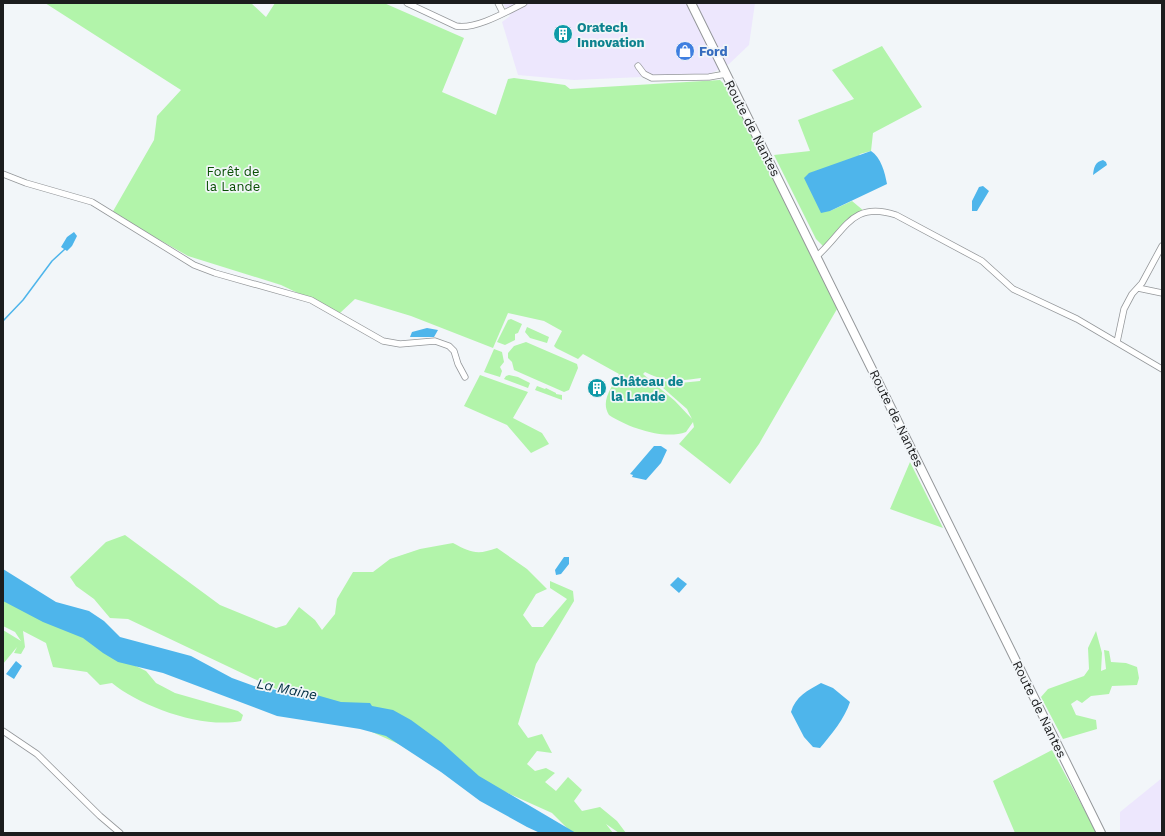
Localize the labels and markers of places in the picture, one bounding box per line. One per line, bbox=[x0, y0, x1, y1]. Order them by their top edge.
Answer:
place label: Oratech Innovation bbox=[577, 20, 645, 50]
building icon: Oratech Innovation bbox=[552, 23, 574, 45]
shop icon: Ford bbox=[674, 40, 696, 62]
place label: Ford bbox=[699, 44, 728, 59]
place label: Château de la Lande bbox=[611, 374, 684, 404]
building icon: Château de la Lande bbox=[586, 377, 608, 399]

